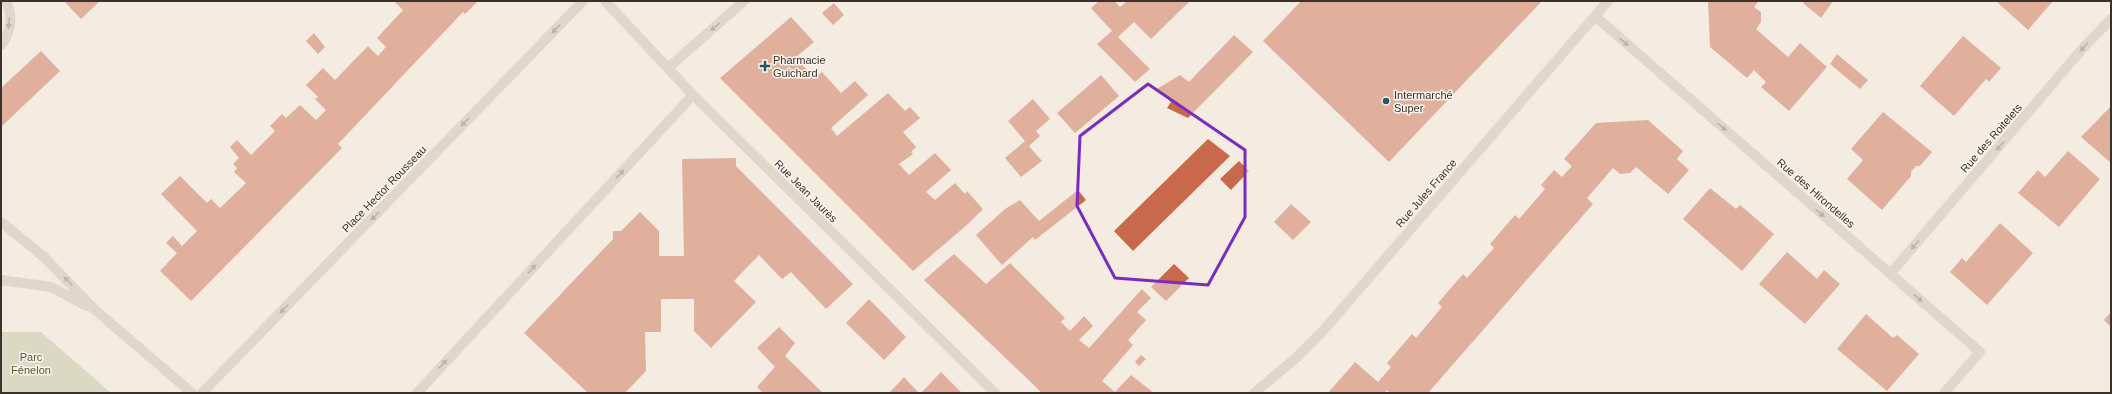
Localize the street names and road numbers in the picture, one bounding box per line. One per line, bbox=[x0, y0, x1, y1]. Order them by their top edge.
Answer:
street label: Rue des Roitelets bbox=[1958, 101, 2024, 175]
street label: Place Hector Rousseau bbox=[340, 143, 428, 235]
street label: Rue des Hirondelles bbox=[1775, 156, 1858, 230]
street label: Rue Jean Jaurès bbox=[772, 157, 840, 225]
street label: Rue Jules France bbox=[1393, 157, 1459, 229]

